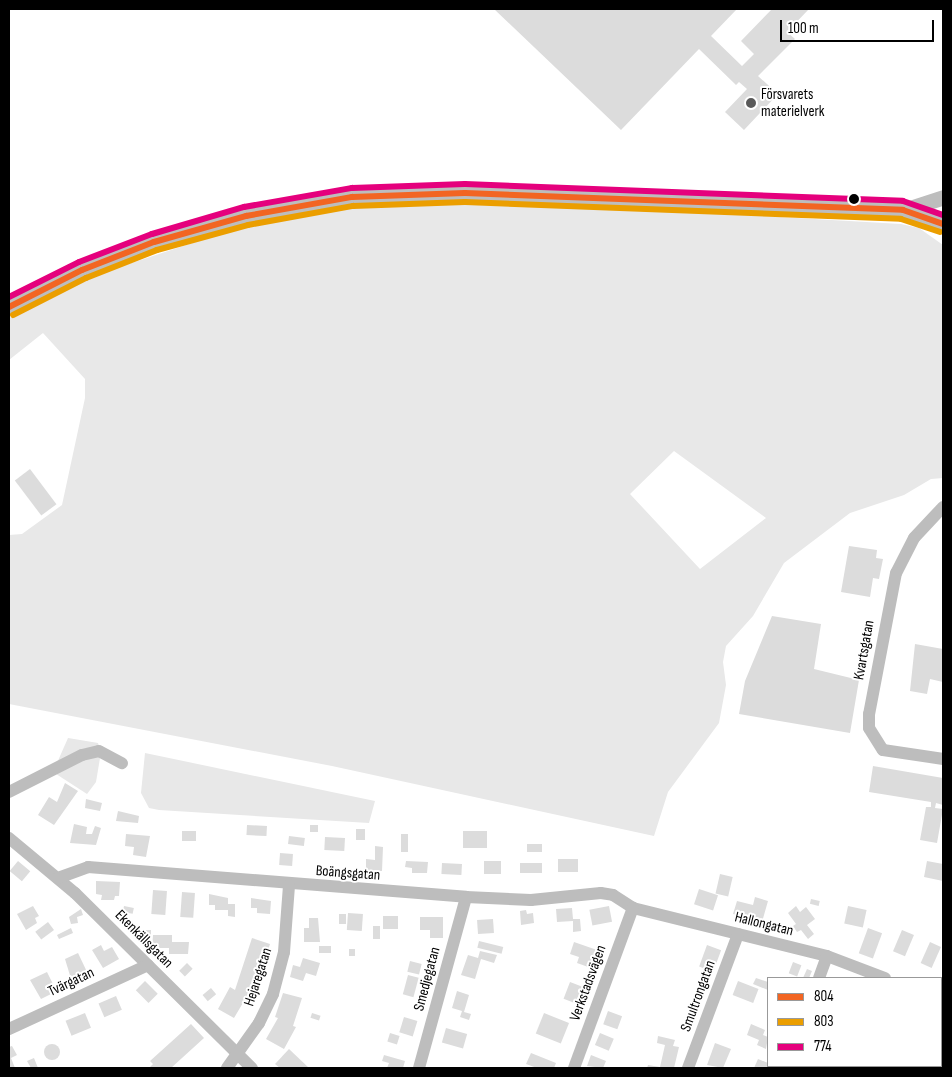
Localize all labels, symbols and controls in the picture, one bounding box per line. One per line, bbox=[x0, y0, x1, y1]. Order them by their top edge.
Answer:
scale bar bbox=[782, 10, 936, 42]
text: 100 m bbox=[788, 19, 819, 38]
place label: Försvarets materielverk bbox=[761, 85, 825, 120]
marker: Försvarets materielverk bbox=[745, 97, 757, 109]
unlabelled marker bbox=[849, 194, 859, 204]
street label: Kvartsgatan bbox=[850, 619, 878, 681]
street label: Boängsgatan bbox=[315, 862, 381, 884]
street label: Ekenkällsgatan bbox=[111, 906, 177, 972]
street label: Hallongatan bbox=[733, 908, 795, 940]
street label: Verkstadsvägen bbox=[566, 943, 610, 1023]
street label: Hejaregatan bbox=[240, 945, 276, 1009]
street label: Smedjegatan bbox=[410, 945, 444, 1013]
street label: Smultrongatan bbox=[677, 958, 719, 1034]
street label: Tvärgatan bbox=[45, 963, 97, 1001]
legend bbox=[767, 977, 942, 1067]
text: 804 bbox=[814, 987, 834, 1006]
text: 803 bbox=[814, 1012, 834, 1031]
text: 774 bbox=[814, 1037, 832, 1056]

